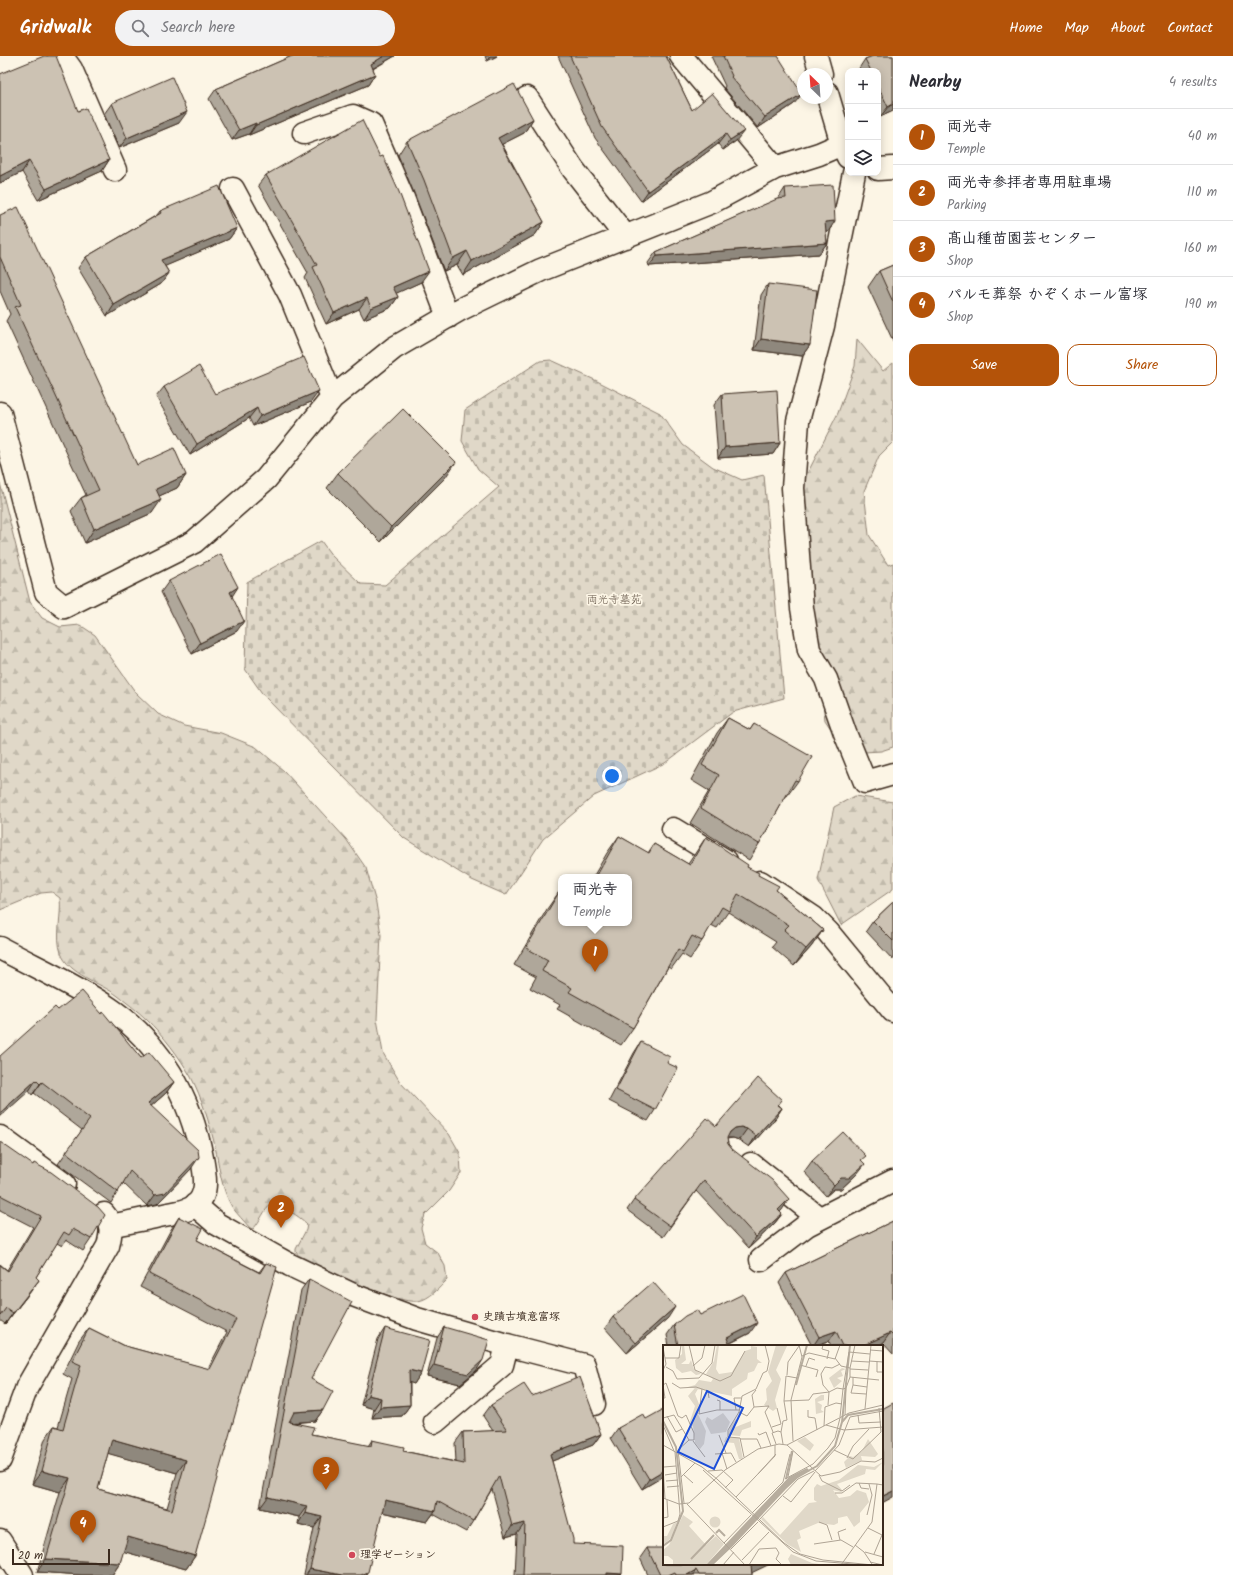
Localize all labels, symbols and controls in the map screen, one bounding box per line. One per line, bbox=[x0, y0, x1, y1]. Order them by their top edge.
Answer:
search box bbox=[115, 10, 395, 46]
text: Gridwalk bbox=[20, 13, 91, 43]
text: Search here bbox=[161, 16, 235, 40]
icon: search bbox=[129, 17, 151, 39]
text: Home bbox=[1009, 17, 1043, 39]
text: Map bbox=[1065, 17, 1089, 39]
text: About bbox=[1111, 17, 1145, 39]
text: Contact bbox=[1167, 17, 1213, 39]
north arrow bbox=[797, 68, 833, 104]
map controls bbox=[845, 68, 881, 176]
button: + bbox=[845, 68, 881, 104]
text: Nearby bbox=[909, 69, 961, 96]
text: 4 results bbox=[1169, 72, 1217, 93]
button: − bbox=[845, 104, 881, 140]
text: 両光寺 bbox=[947, 115, 992, 139]
text: 1 bbox=[920, 126, 924, 147]
text: 40 m bbox=[1188, 126, 1217, 147]
text: Temple bbox=[947, 139, 985, 160]
button: layers bbox=[845, 140, 881, 176]
text: 両光寺参拝者専用駐車場 bbox=[947, 171, 1112, 195]
text: 2 bbox=[918, 182, 926, 203]
text: 110 m bbox=[1187, 182, 1217, 203]
text: Parking bbox=[947, 195, 987, 216]
text: 髙山種苗園芸センター bbox=[947, 227, 1097, 251]
text: 3 bbox=[918, 238, 926, 259]
text: 160 m bbox=[1184, 238, 1217, 259]
text: Shop bbox=[947, 251, 973, 272]
text: パルモ葬祭 かぞくホール富塚 bbox=[947, 283, 1147, 307]
text: 4 bbox=[918, 294, 926, 315]
text: 190 m bbox=[1185, 294, 1217, 315]
text: Shop bbox=[947, 307, 973, 328]
button: Save bbox=[909, 344, 1059, 386]
button: Share bbox=[1067, 344, 1217, 386]
park label: 両光寺墓苑 bbox=[587, 591, 642, 609]
your location bbox=[602, 766, 622, 786]
popup bbox=[558, 874, 632, 926]
text: 両光寺 bbox=[572, 878, 618, 902]
text: Temple bbox=[572, 902, 611, 923]
pin: 1 bbox=[582, 939, 608, 972]
pin: 2 bbox=[268, 1195, 294, 1228]
place label: 史蹟古墳意富塚 bbox=[483, 1308, 560, 1326]
marker: 史蹟古墳意富塚 bbox=[470, 1312, 480, 1322]
inset map bbox=[663, 1345, 883, 1565]
pin: 3 bbox=[313, 1457, 339, 1490]
pin: 4 bbox=[70, 1510, 96, 1543]
place label: 理学ゼーション bbox=[360, 1546, 436, 1564]
scale bar bbox=[12, 1547, 110, 1566]
text: 20 m bbox=[18, 1547, 43, 1565]
marker: 理学ゼーション bbox=[347, 1550, 357, 1560]

